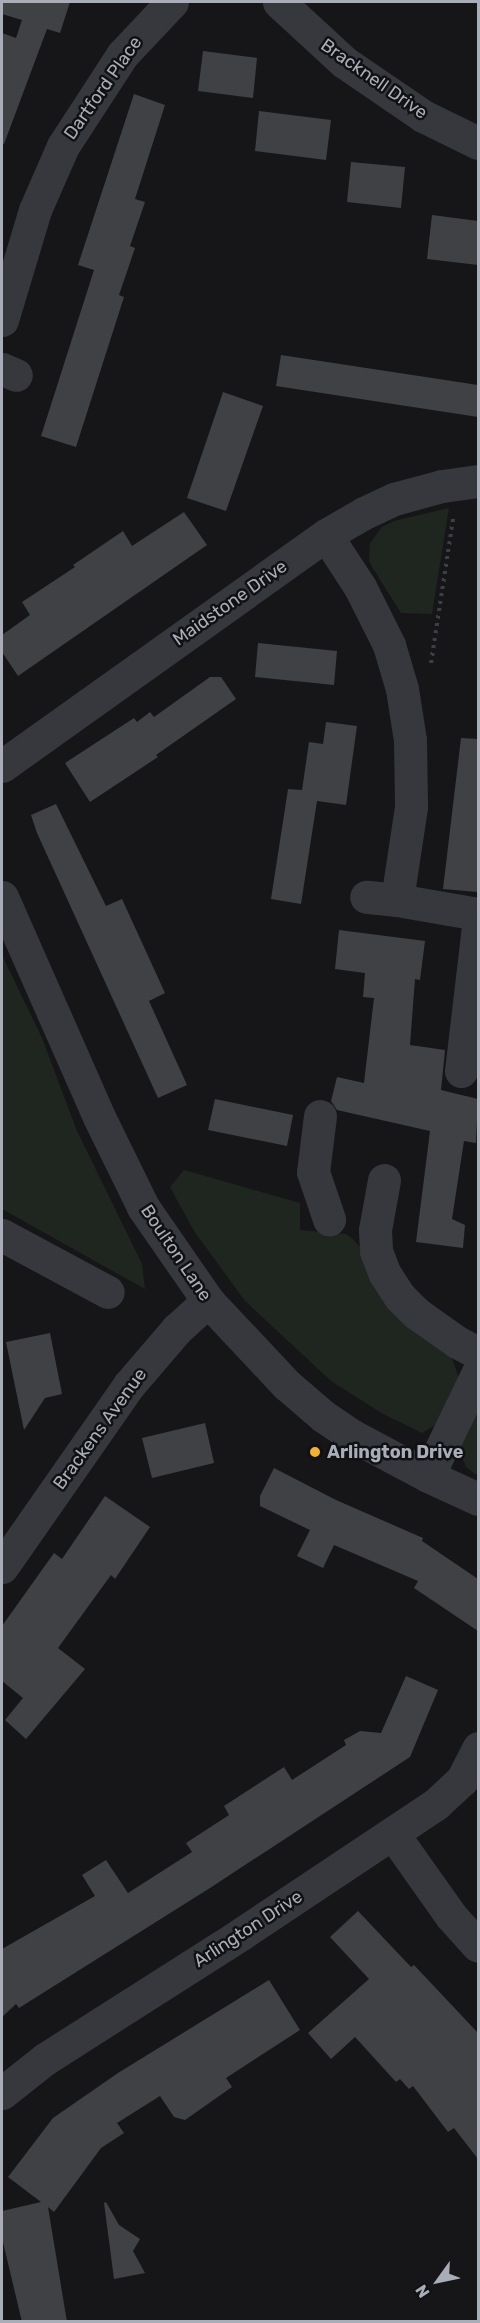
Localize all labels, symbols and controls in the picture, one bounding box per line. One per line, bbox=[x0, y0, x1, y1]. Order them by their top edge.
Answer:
street label: Dartford Place bbox=[59, 32, 147, 144]
street label: Bracknell Drive bbox=[316, 34, 432, 124]
street label: Maidstone Drive bbox=[169, 556, 291, 650]
street label: Boulton Lane bbox=[136, 1201, 216, 1305]
street label: Brackens Avenue bbox=[49, 1364, 151, 1494]
place label: Arlington Drive bbox=[327, 1441, 463, 1463]
marker: Arlington Drive bbox=[308, 1445, 322, 1459]
street label: Arlington Drive bbox=[190, 1886, 306, 1972]
north arrow bbox=[408, 2251, 468, 2311]
text: N bbox=[411, 2281, 434, 2301]

